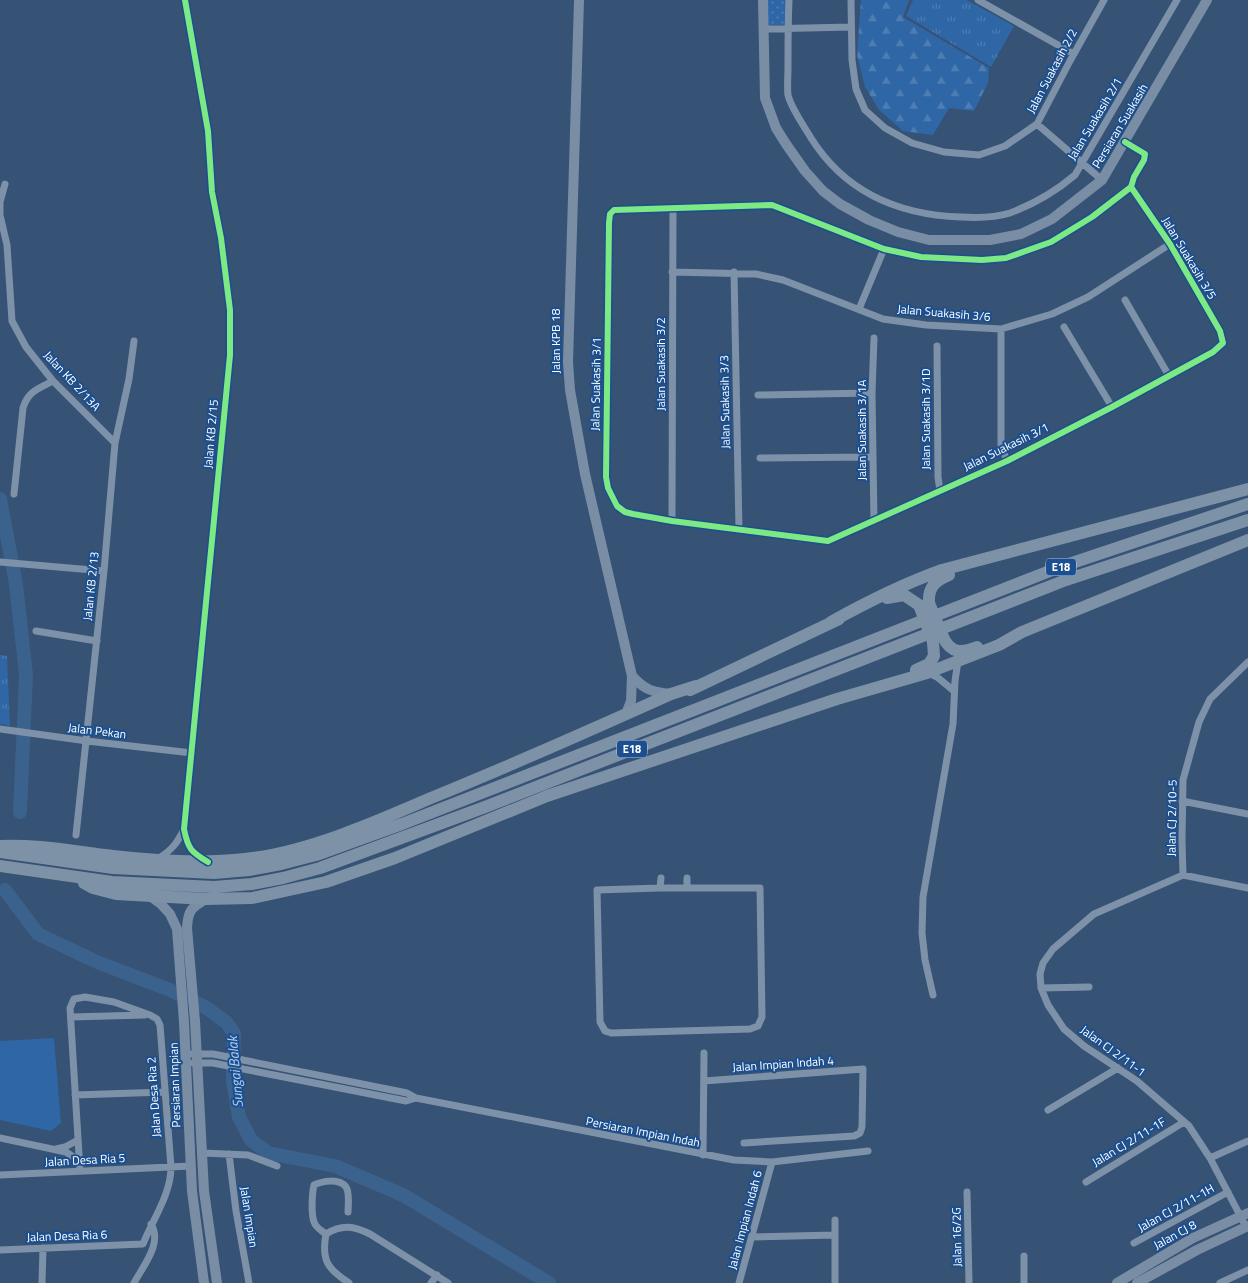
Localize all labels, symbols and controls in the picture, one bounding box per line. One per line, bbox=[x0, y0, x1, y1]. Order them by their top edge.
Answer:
street label: Jalan Suakasih 2/2 bbox=[1021, 25, 1082, 117]
street label: Jalan Suakasih 2/1 bbox=[1062, 74, 1127, 164]
street label: Persiaran Suakasih bbox=[1087, 80, 1152, 172]
street label: Jalan Suakasih 3/5 bbox=[1157, 213, 1222, 303]
street label: Jalan Suakasih 3/6 bbox=[897, 299, 992, 326]
street label: Jalan KPB 18 bbox=[546, 308, 565, 373]
street label: Jalan Suakasih 3/2 bbox=[651, 317, 670, 411]
street label: Jalan Suakasih 3/1 bbox=[585, 337, 606, 431]
street label: Jalan KB 2/13A bbox=[39, 346, 105, 415]
street label: Jalan Suakasih 3/3 bbox=[714, 355, 735, 449]
street label: Jalan Suakasih 3/1D bbox=[916, 368, 935, 470]
street label: Jalan Suakasih 3/1A bbox=[852, 380, 871, 480]
street label: Jalan KB 2/15 bbox=[198, 398, 223, 469]
street label: Jalan Suakasih 3/1 bbox=[960, 417, 1052, 476]
street label: Jalan KB 2/13 bbox=[77, 550, 104, 621]
road number: E18 bbox=[1046, 558, 1076, 576]
street label: Jalan Pekan bbox=[67, 718, 127, 744]
road number: E18 bbox=[617, 741, 647, 758]
street label: Jalan CJ 2/10-5 bbox=[1161, 779, 1182, 857]
street label: Jalan CJ 2/11-1 bbox=[1077, 1020, 1150, 1081]
water label: Sungai Balak bbox=[221, 1034, 248, 1109]
street label: Persiaran Impian bbox=[164, 1042, 185, 1128]
street label: Jalan Impian Indah 4 bbox=[731, 1050, 835, 1077]
street label: Jalan Desa Ria 2 bbox=[141, 1056, 166, 1138]
street label: Persiaran Impian Indah bbox=[584, 1111, 702, 1152]
street label: Jalan CJ 2/11-1F bbox=[1088, 1112, 1169, 1171]
street label: Jalan Desa Ria 5 bbox=[44, 1148, 126, 1171]
street label: Jalan Impian Indah 6 bbox=[722, 1168, 767, 1272]
street label: Jalan CJ 2/11-1H bbox=[1134, 1179, 1218, 1237]
street label: Jalan Impian bbox=[235, 1185, 264, 1249]
street label: Jalan 16/2G bbox=[946, 1207, 967, 1267]
street label: Jalan CJ 8 bbox=[1150, 1215, 1200, 1254]
street label: Jalan Desa Ria 6 bbox=[26, 1225, 108, 1246]

